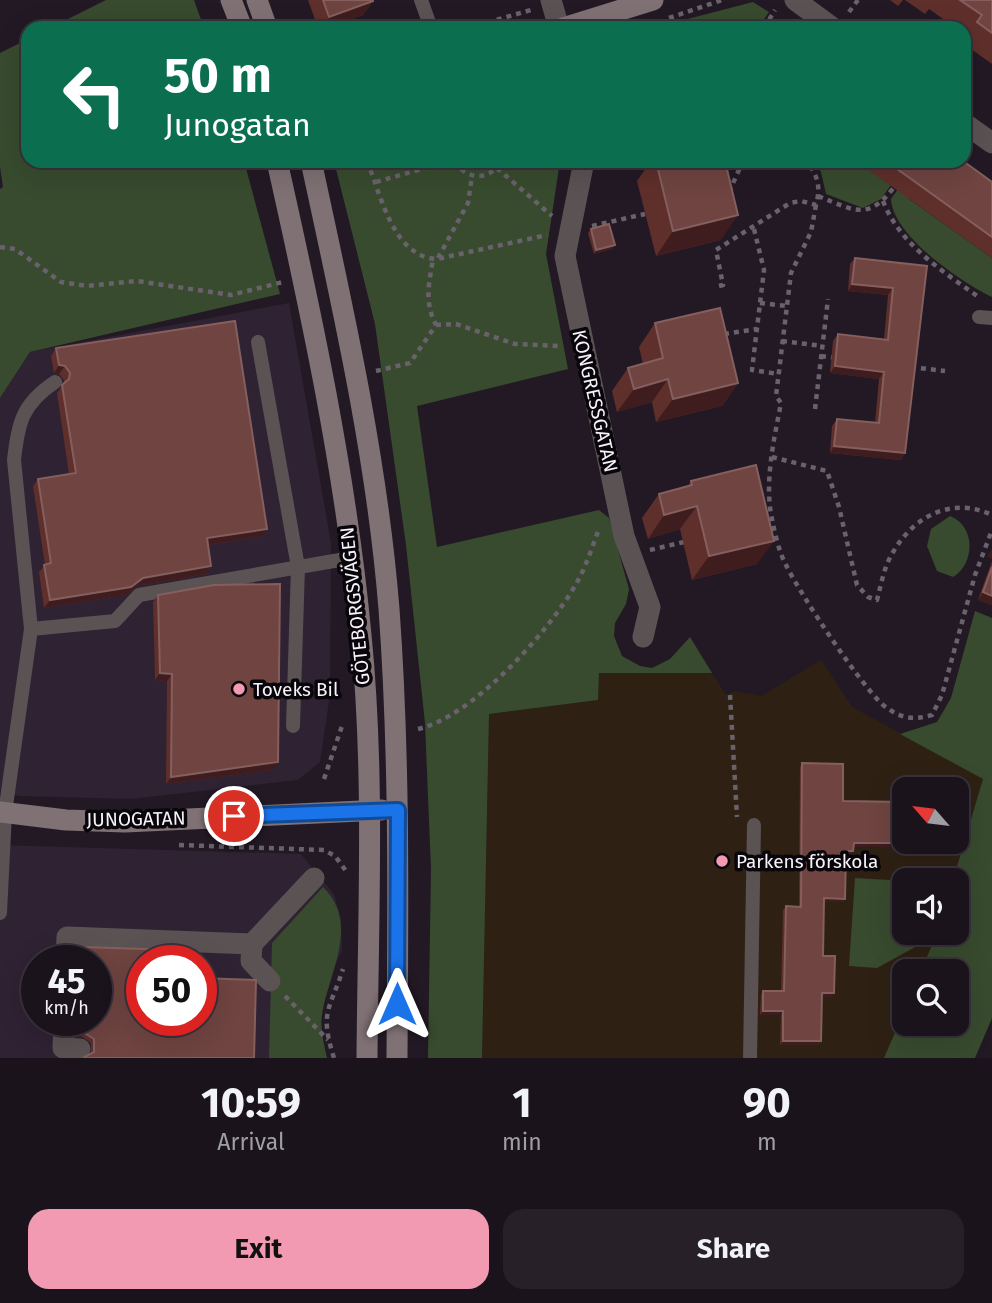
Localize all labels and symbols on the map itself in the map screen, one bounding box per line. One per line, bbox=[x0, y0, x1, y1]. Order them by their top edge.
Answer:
street label: KONGRESSGATAN bbox=[567, 327, 623, 475]
street label: GÖTEBORGSVÄGEN bbox=[335, 526, 375, 686]
place label: Toveks Bil bbox=[253, 678, 339, 701]
marker: Toveks Bil bbox=[231, 681, 247, 697]
north arrow bbox=[892, 777, 970, 854]
pin bbox=[204, 786, 264, 846]
street label: JUNOGATAN bbox=[86, 807, 186, 831]
place label: Parkens förskola bbox=[736, 850, 878, 873]
marker: Parkens förskola bbox=[714, 853, 730, 869]
speed limit sign: 50 bbox=[126, 945, 217, 1036]
position arrow bbox=[360, 967, 434, 1041]

